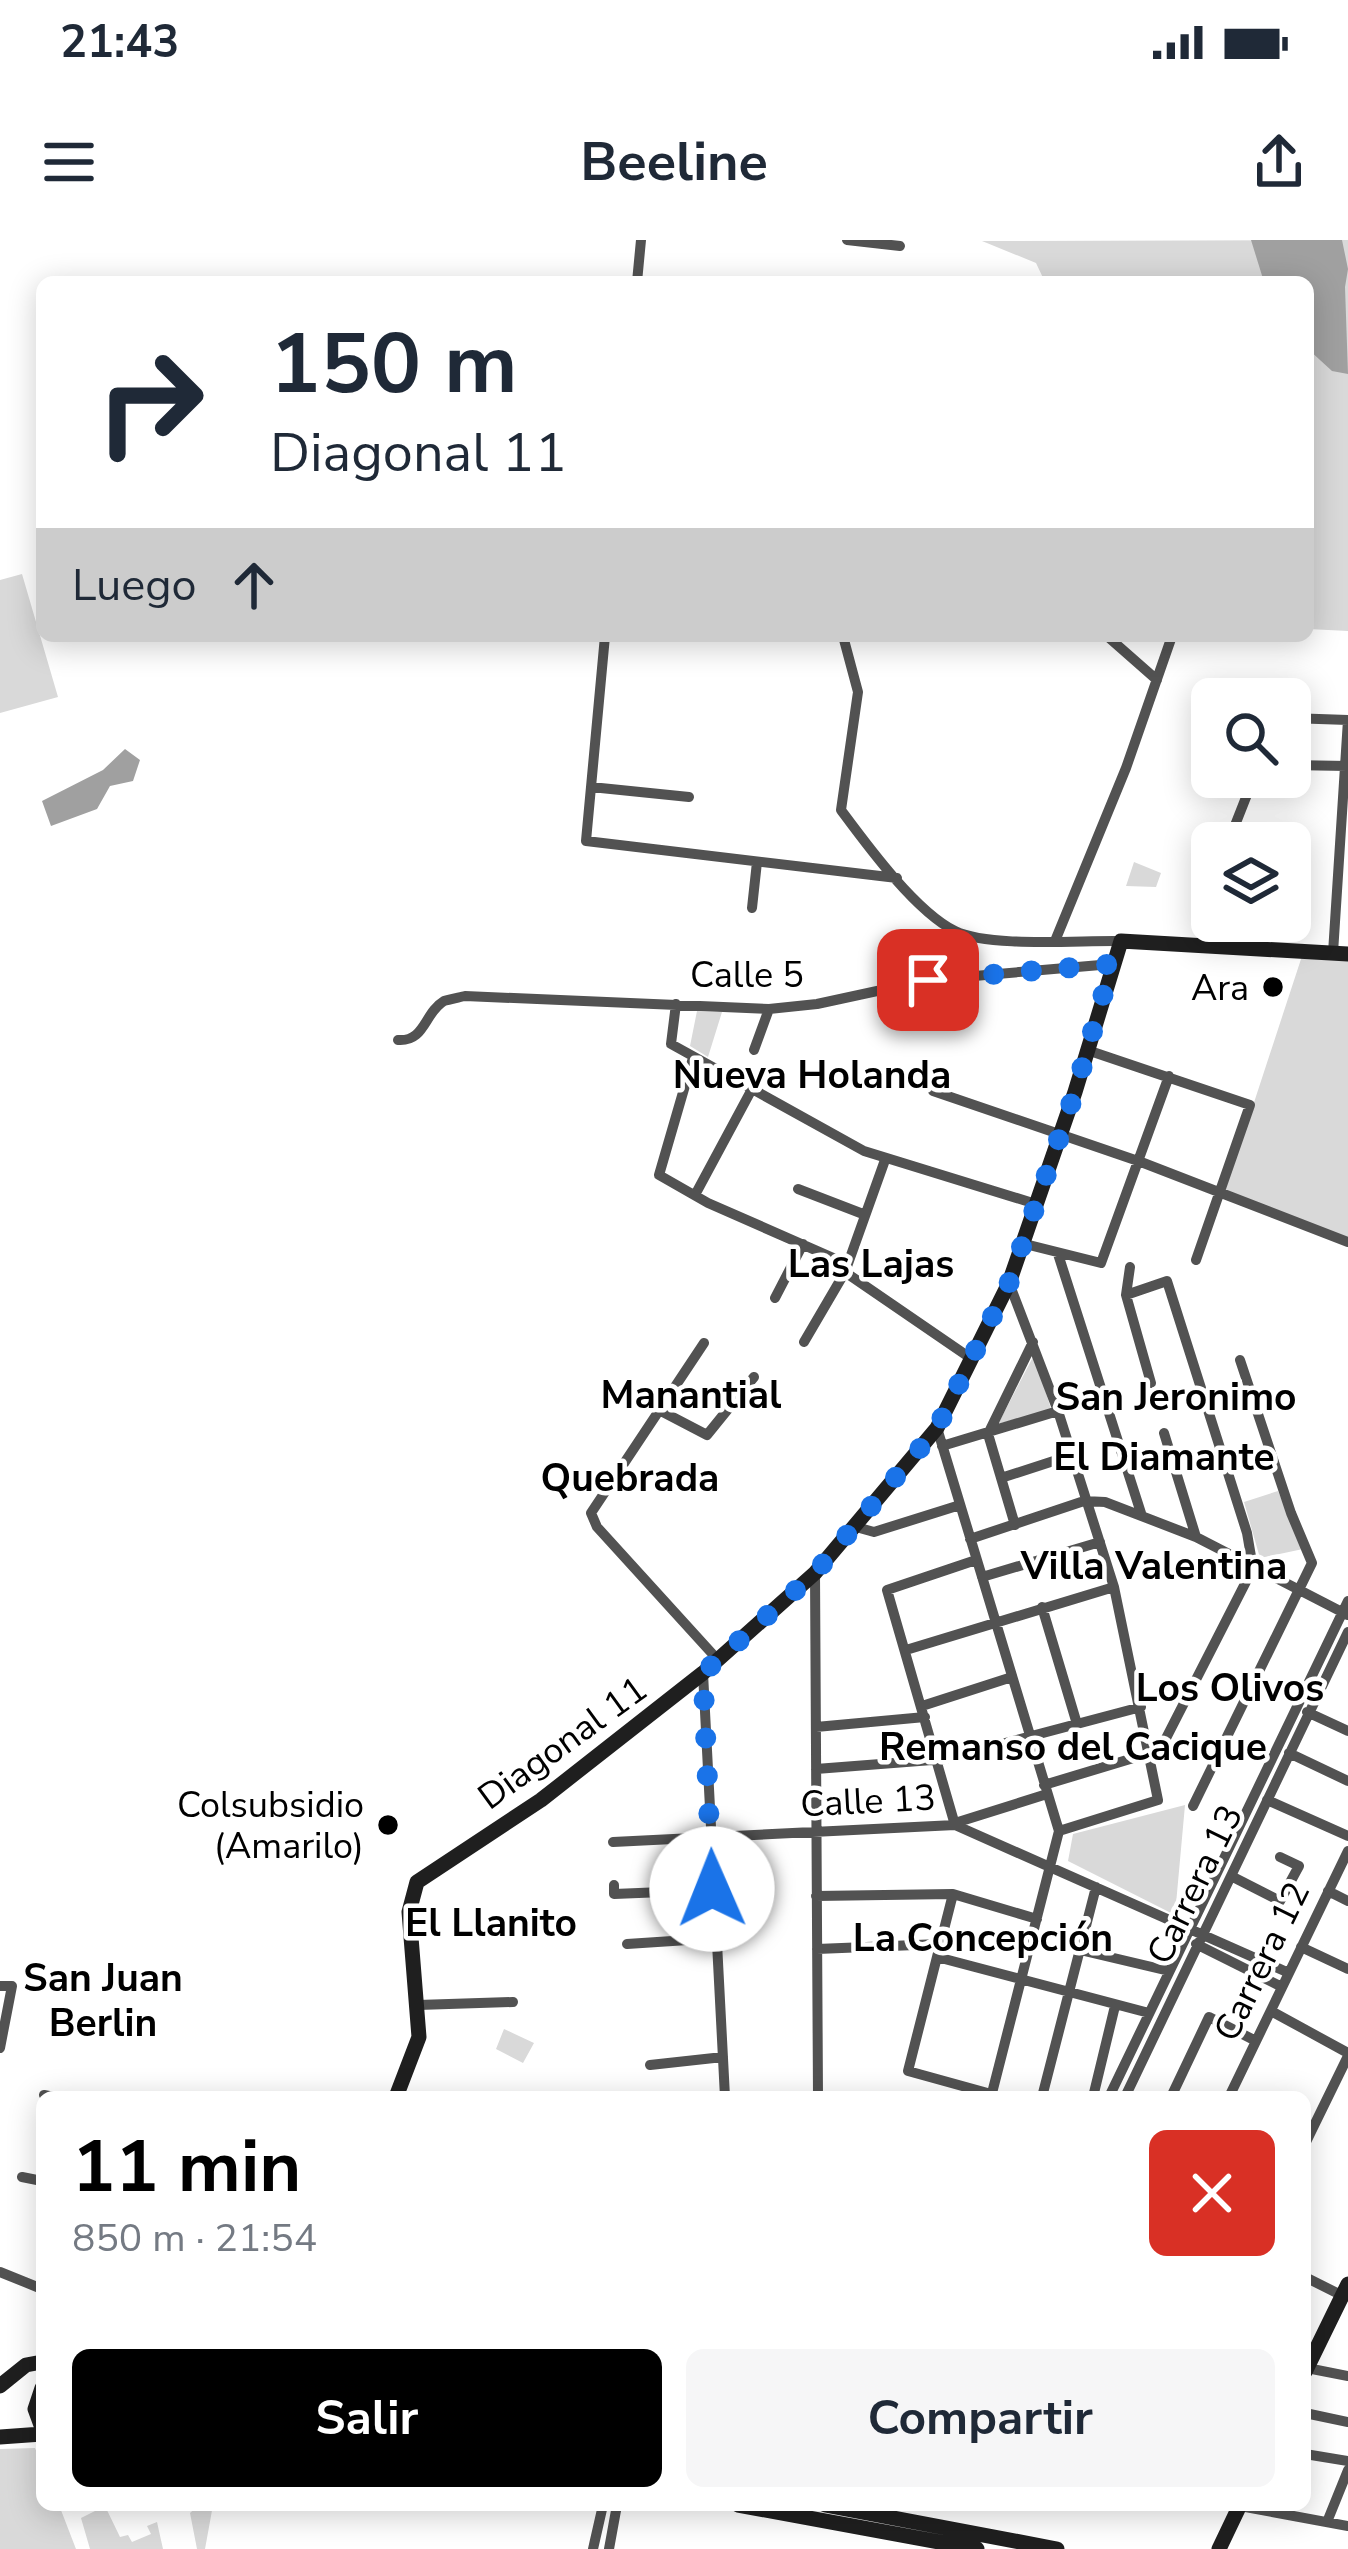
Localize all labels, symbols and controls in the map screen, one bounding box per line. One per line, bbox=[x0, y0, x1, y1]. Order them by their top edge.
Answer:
text: 21:43 bbox=[60, 12, 179, 73]
text: Beeline bbox=[580, 125, 768, 199]
icon: menu bbox=[36, 129, 102, 195]
icon: share bbox=[1246, 129, 1312, 195]
text: 150 m bbox=[270, 307, 518, 422]
icon: right bbox=[72, 324, 228, 480]
text: Diagonal 11 bbox=[270, 416, 567, 490]
icon: ahead bbox=[221, 552, 287, 618]
text: Luego bbox=[72, 555, 197, 616]
map controls bbox=[1191, 678, 1311, 942]
button: search bbox=[1191, 678, 1311, 798]
button: layers bbox=[1191, 822, 1311, 942]
pin bbox=[877, 929, 979, 1031]
icon: arrive bbox=[895, 947, 961, 1013]
street label: Calle 5 bbox=[690, 951, 804, 1000]
place label: Ara bbox=[1191, 964, 1249, 1013]
marker: Ara bbox=[1260, 974, 1286, 1000]
district label: Nueva Holanda bbox=[673, 1049, 951, 1102]
district label: Las Lajas bbox=[788, 1238, 954, 1291]
district label: Manantial bbox=[601, 1369, 782, 1422]
district label: San Jeronimo bbox=[1055, 1371, 1297, 1424]
district label: El Diamante bbox=[1053, 1431, 1275, 1484]
district label: Quebrada bbox=[541, 1452, 719, 1505]
district label: Villa Valentina bbox=[1020, 1540, 1287, 1593]
district label: Los Olivos bbox=[1136, 1662, 1324, 1715]
street label: Diagonal 11 bbox=[468, 1665, 657, 1821]
district label: Remanso del Cacique bbox=[879, 1721, 1267, 1774]
street label: Calle 13 bbox=[799, 1773, 937, 1830]
place label: Colsubsidio (Amarilo) bbox=[177, 1781, 364, 1871]
street label: Carrera 13 bbox=[1136, 1797, 1255, 1973]
marker: Colsubsidio (Amarilo) bbox=[375, 1812, 401, 1838]
position arrow bbox=[649, 1826, 775, 1952]
street label: Carrera 12 bbox=[1203, 1874, 1322, 2050]
district label: El Llanito bbox=[405, 1897, 577, 1950]
district label: La Concepción bbox=[853, 1912, 1113, 1965]
district label: San Juan Berlin bbox=[23, 1952, 183, 2050]
text: 11 min bbox=[72, 2118, 301, 2216]
button: close bbox=[1149, 2130, 1275, 2256]
text: 850 m · 21:54 bbox=[72, 2212, 317, 2265]
button: Salir bbox=[72, 2349, 662, 2487]
button: Compartir bbox=[686, 2349, 1275, 2487]

